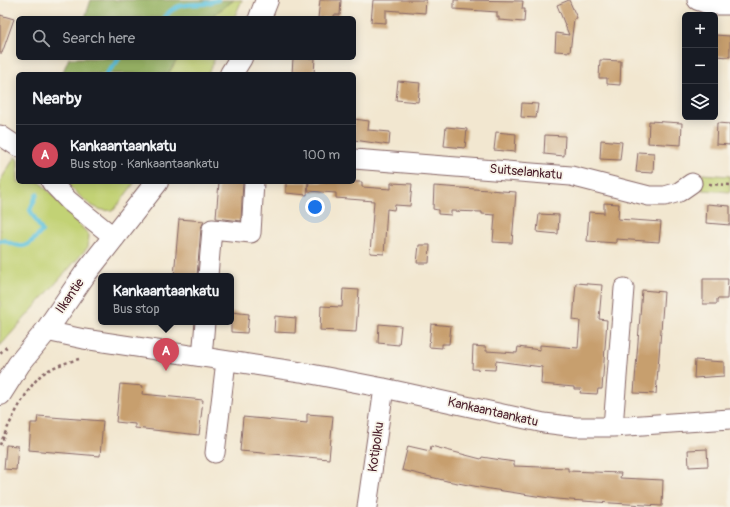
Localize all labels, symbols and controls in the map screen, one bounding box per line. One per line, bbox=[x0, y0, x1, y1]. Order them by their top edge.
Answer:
map controls bbox=[682, 12, 718, 120]
button: + bbox=[682, 12, 718, 48]
search box bbox=[16, 16, 356, 60]
icon: search bbox=[30, 27, 52, 49]
text: Search here bbox=[62, 29, 135, 48]
button: − bbox=[682, 48, 718, 84]
button: layers bbox=[682, 84, 718, 120]
text: Nearby bbox=[32, 88, 81, 109]
text: Kankaantaankatu bbox=[70, 137, 177, 156]
text: A bbox=[41, 147, 49, 163]
text: 100 m bbox=[303, 147, 340, 163]
text: Bus stop · Kankaantaankatu bbox=[70, 156, 219, 172]
street label: Suitselankatu bbox=[489, 161, 563, 183]
your location bbox=[305, 197, 325, 217]
popup bbox=[98, 273, 234, 325]
street label: Ilkantie bbox=[52, 275, 88, 317]
text: Kankaantaankatu bbox=[113, 282, 219, 301]
text: Bus stop bbox=[113, 301, 160, 317]
pin: A bbox=[153, 338, 179, 371]
street label: Kankaantaankatu bbox=[446, 394, 540, 430]
street label: Kotipolku bbox=[365, 421, 387, 473]

